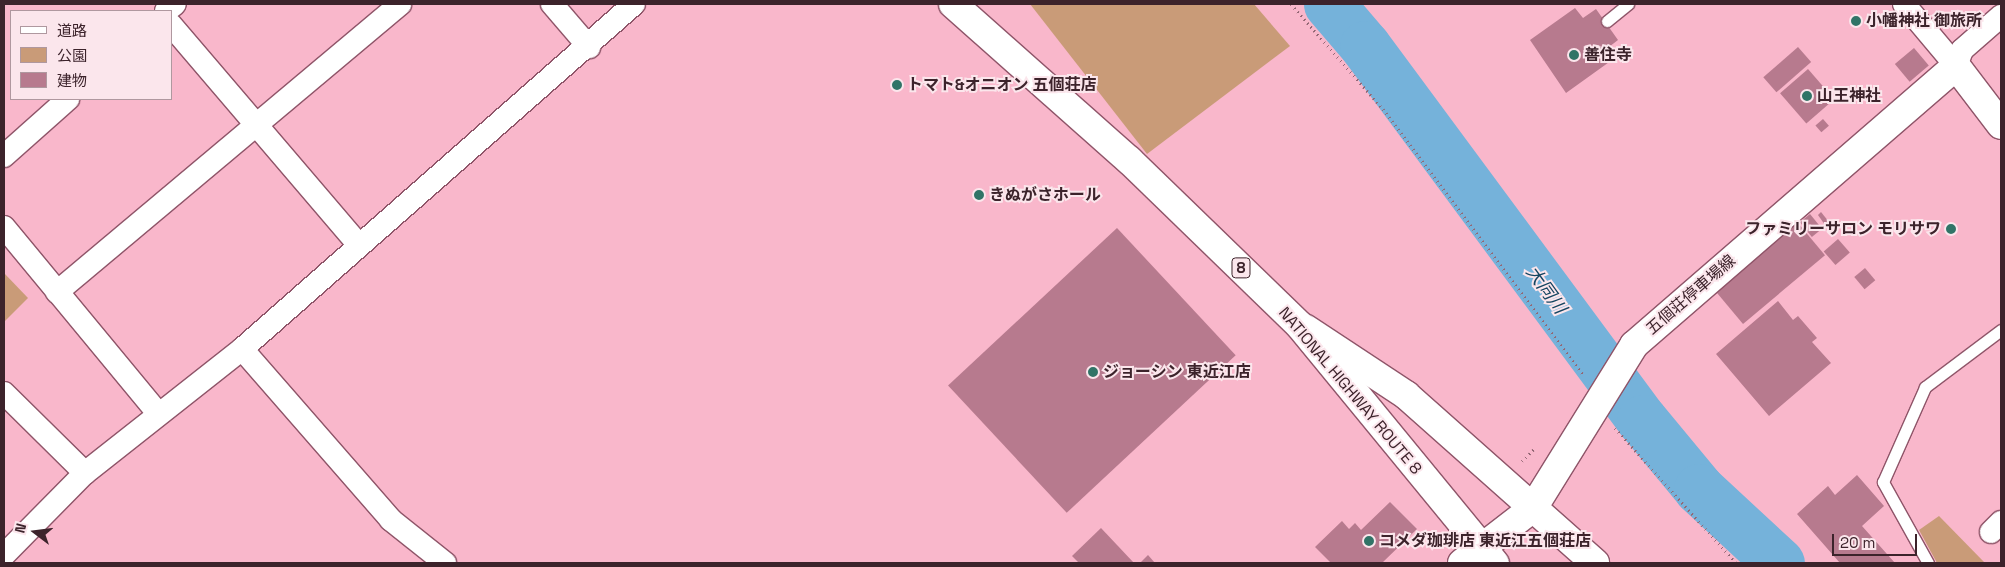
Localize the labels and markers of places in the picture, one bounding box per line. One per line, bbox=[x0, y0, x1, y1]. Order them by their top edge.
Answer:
place label: 小幡神社 御旅所 bbox=[1866, 11, 1982, 31]
marker: 小幡神社 御旅所 bbox=[1850, 15, 1862, 27]
place label: 善住寺 bbox=[1584, 45, 1632, 65]
marker: 善住寺 bbox=[1568, 49, 1580, 61]
place label: トマト&オニオン 五個荘店 bbox=[907, 75, 1097, 95]
marker: トマト&オニオン 五個荘店 bbox=[891, 79, 903, 91]
place label: 山王神社 bbox=[1817, 86, 1881, 106]
marker: 山王神社 bbox=[1801, 90, 1813, 102]
place label: きぬがさホール bbox=[989, 185, 1101, 205]
marker: きぬがさホール bbox=[973, 189, 985, 201]
place label: ファミリーサロン モリサワ bbox=[1745, 219, 1941, 239]
marker: ファミリーサロン モリサワ bbox=[1945, 223, 1957, 235]
place label: ジョーシン 東近江店 bbox=[1103, 362, 1251, 382]
marker: ジョーシン 東近江店 bbox=[1087, 366, 1099, 378]
place label: コメダ珈琲店 東近江五個荘店 bbox=[1379, 531, 1591, 551]
marker: コメダ珈琲店 東近江五個荘店 bbox=[1363, 535, 1375, 547]

